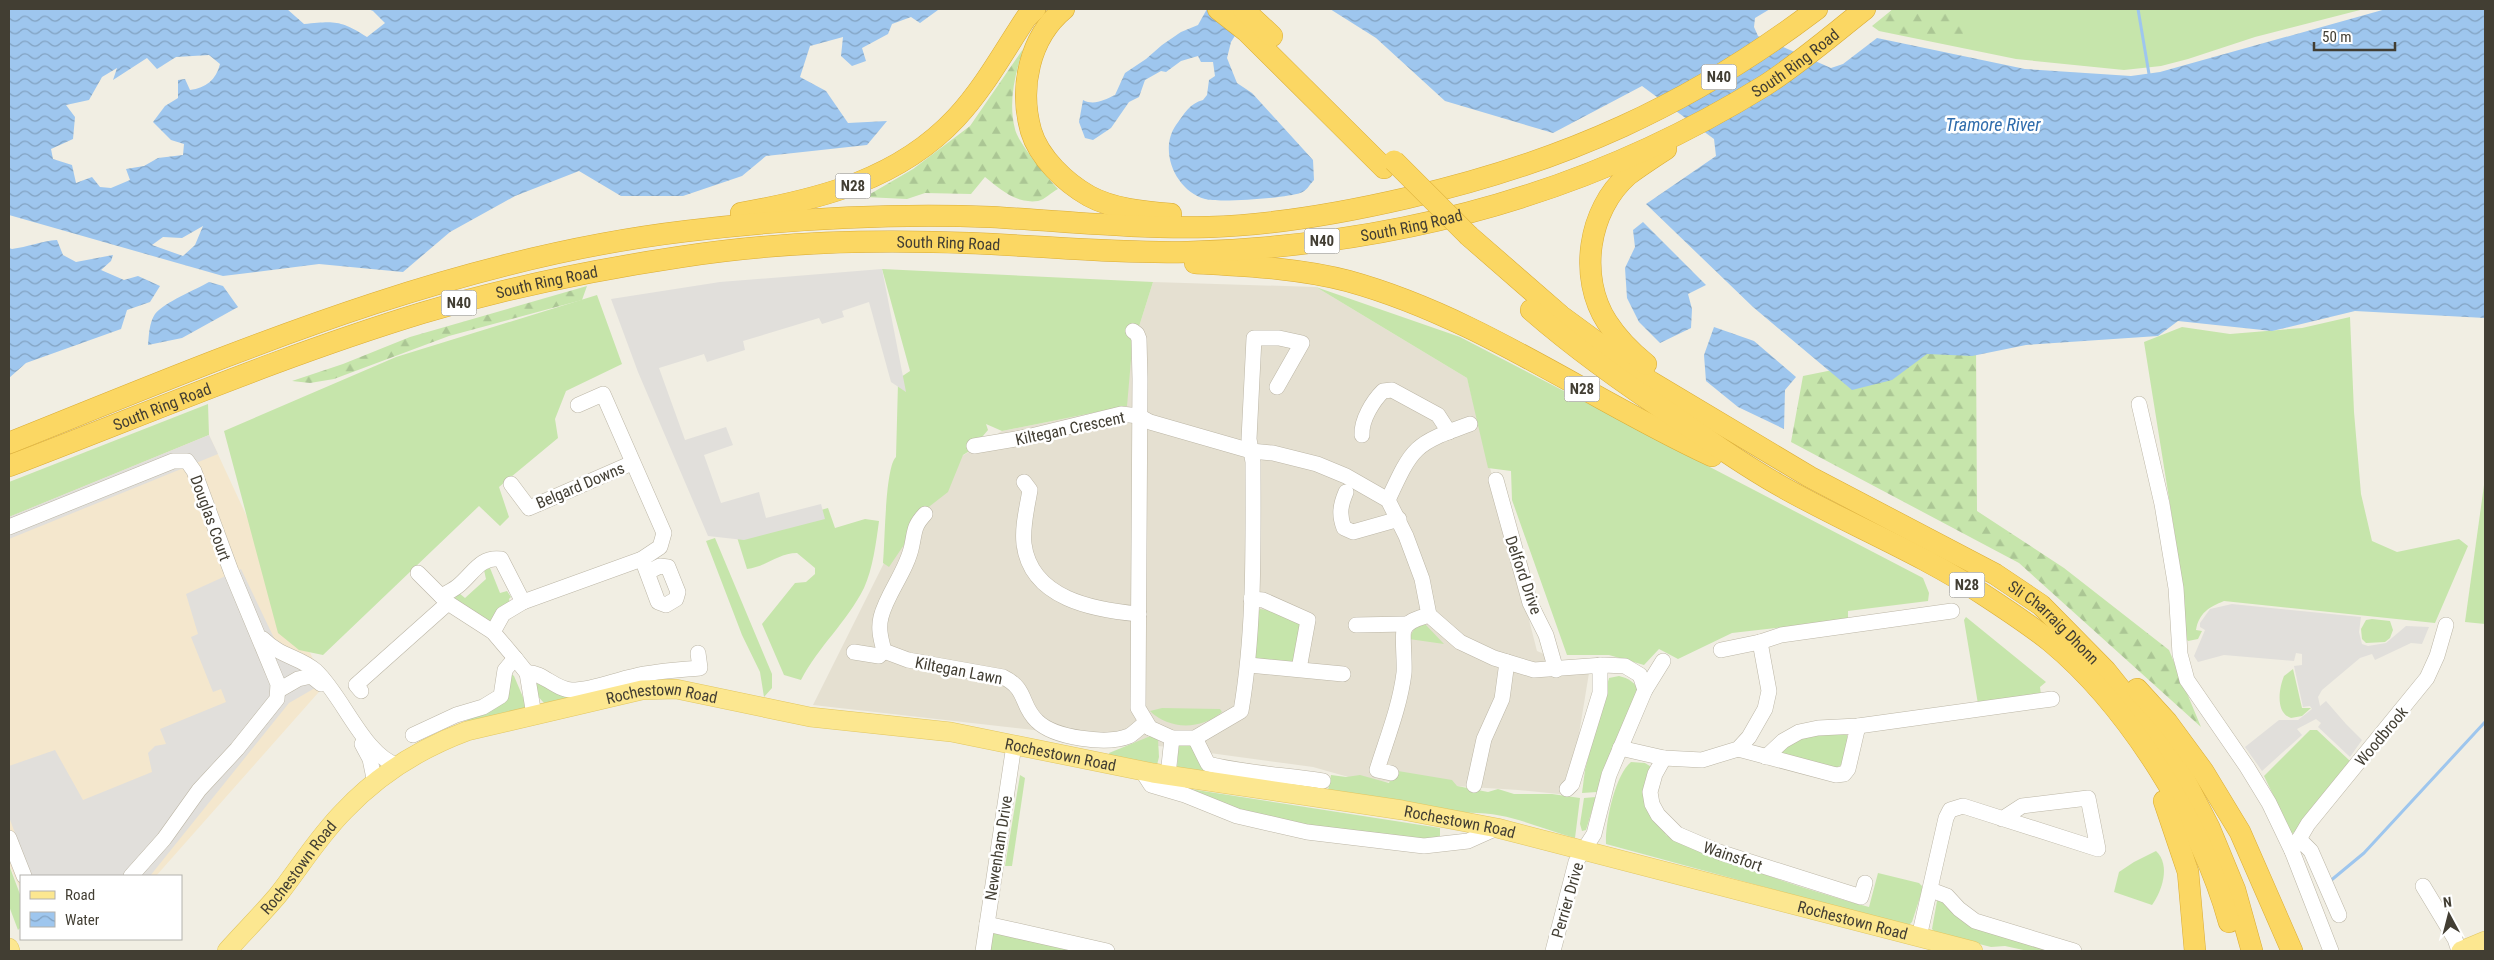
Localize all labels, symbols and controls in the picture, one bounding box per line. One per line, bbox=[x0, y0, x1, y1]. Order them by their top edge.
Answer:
scale bar bbox=[2314, 20, 2395, 52]
street label: South Ring Road bbox=[1748, 25, 1843, 101]
text: 50 m bbox=[2322, 28, 2352, 46]
road number: N40 bbox=[1702, 64, 1736, 90]
water label: Tramore River bbox=[1945, 114, 2041, 135]
road number: N28 bbox=[836, 174, 870, 198]
street label: South Ring Road bbox=[1359, 206, 1464, 246]
road number: N40 bbox=[1304, 228, 1340, 254]
street label: South Ring Road bbox=[897, 233, 1001, 254]
street label: South Ring Road bbox=[494, 262, 599, 303]
road number: N40 bbox=[442, 290, 476, 316]
road number: N28 bbox=[1564, 376, 1600, 402]
street label: South Ring Road bbox=[110, 379, 214, 435]
street label: Kiltegan Crescent bbox=[1014, 408, 1127, 449]
street label: Belgard Downs bbox=[533, 458, 627, 513]
street label: Douglas Court bbox=[186, 473, 235, 564]
street label: Delford Drive bbox=[1501, 533, 1546, 617]
road number: N28 bbox=[1950, 572, 1984, 598]
street label: Sli Charraig Dhonn bbox=[2004, 577, 2103, 668]
street label: Kiltegan Lawn bbox=[914, 653, 1004, 688]
street label: Rochestown Road bbox=[604, 680, 719, 708]
street label: Woodbrook bbox=[2351, 702, 2412, 770]
street label: Rochestown Road bbox=[1003, 734, 1118, 775]
street label: Newenham Drive bbox=[981, 794, 1016, 902]
street label: Rochestown Road bbox=[1403, 802, 1518, 842]
street label: Rochestown Road bbox=[257, 817, 341, 918]
street label: Wainsfort bbox=[1701, 837, 1765, 876]
street label: Perrier Drive bbox=[1548, 860, 1587, 940]
legend bbox=[20, 875, 182, 940]
text: Road bbox=[65, 886, 95, 904]
north arrow bbox=[2424, 890, 2474, 940]
text: N bbox=[2442, 894, 2453, 911]
street label: Rochestown Road bbox=[1795, 897, 1910, 944]
text: Water bbox=[65, 911, 100, 929]

